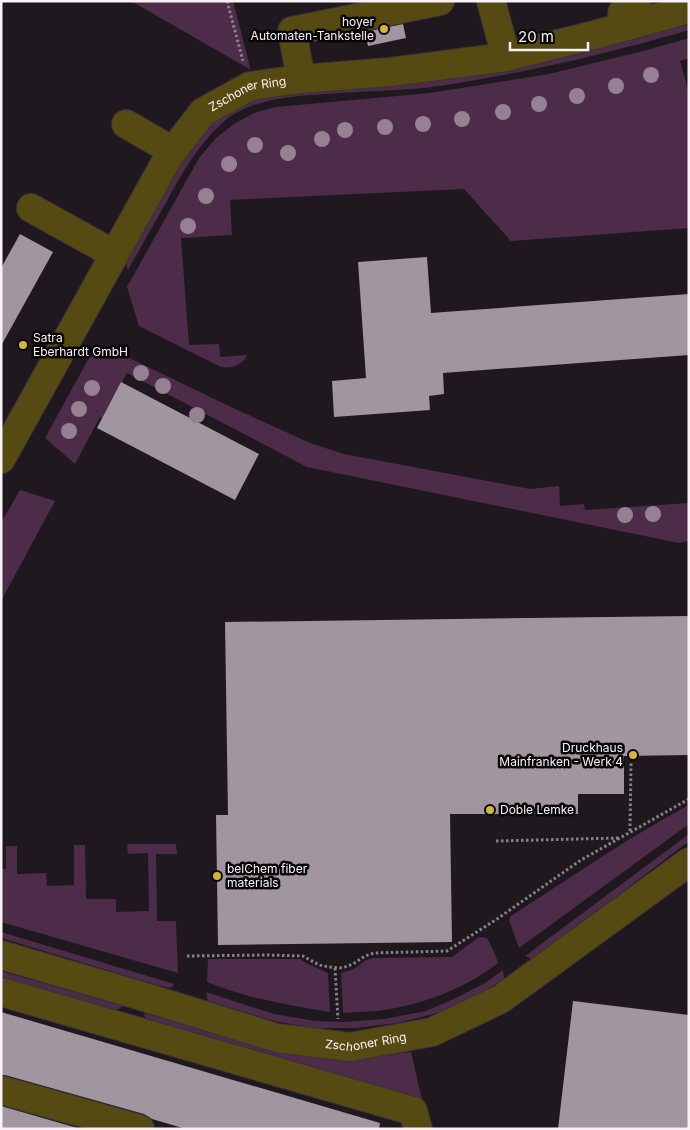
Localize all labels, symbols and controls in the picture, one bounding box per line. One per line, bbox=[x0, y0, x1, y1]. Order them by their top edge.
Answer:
place label: hoyer Automaten-Tankstelle bbox=[251, 14, 374, 43]
scale bar bbox=[510, 20, 588, 52]
marker: hoyer Automaten-Tankstelle bbox=[378, 23, 390, 35]
text: 20 m bbox=[518, 27, 554, 46]
street label: Zschoner Ring bbox=[206, 73, 287, 114]
place label: Satra Eberhardt GmbH bbox=[33, 330, 128, 359]
marker: Satra Eberhardt GmbH bbox=[17, 339, 29, 351]
place label: Druckhaus Mainfranken - Werk 4 bbox=[499, 740, 623, 769]
marker: Druckhaus Mainfranken - Werk 4 bbox=[627, 749, 639, 761]
place label: Doble Lemke bbox=[500, 802, 574, 817]
marker: Doble Lemke bbox=[484, 804, 496, 816]
place label: belChem fiber materials bbox=[227, 861, 308, 890]
marker: belChem fiber materials bbox=[211, 870, 223, 882]
street label: Zschoner Ring bbox=[324, 1029, 408, 1054]

